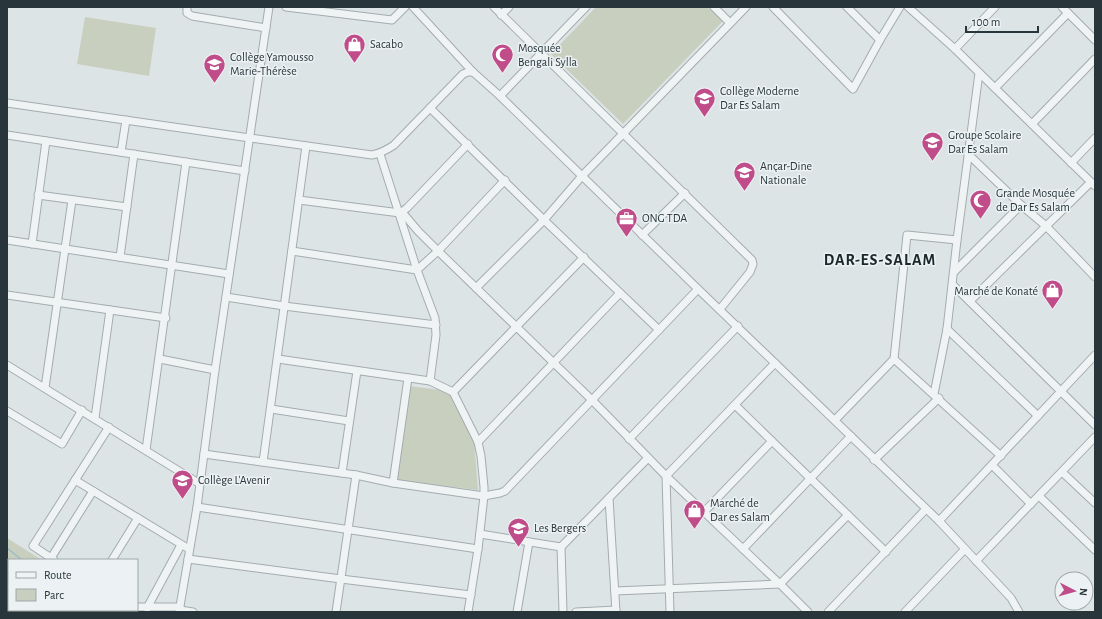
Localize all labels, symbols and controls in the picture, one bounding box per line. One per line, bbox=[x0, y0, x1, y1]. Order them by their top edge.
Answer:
scale bar bbox=[966, 8, 1038, 34]
text: 100 m bbox=[972, 16, 1000, 28]
shop icon: Sacabo bbox=[341, 31, 367, 64]
place label: Sacabo bbox=[370, 38, 403, 50]
mosque icon: Mosquée Bengali Sylla bbox=[490, 42, 516, 75]
place label: Mosquée Bengali Sylla bbox=[518, 42, 578, 69]
school or university icon: Collège Yamousso Marie-Thérèse bbox=[202, 51, 228, 84]
place label: Collège Yamousso Marie-Thérèse bbox=[230, 51, 314, 77]
school or university icon: Collège Moderne Dar Es Salam bbox=[692, 85, 718, 118]
place label: Collège Moderne Dar Es Salam bbox=[720, 85, 799, 111]
school or university icon: Groupe Scolaire Dar Es Salam bbox=[919, 129, 945, 162]
place label: Groupe Scolaire Dar Es Salam bbox=[948, 129, 1021, 155]
school or university icon: Ançar-Dine Nationale bbox=[731, 160, 757, 193]
place label: Ançar-Dine Nationale bbox=[760, 160, 812, 186]
mosque icon: Grande Mosquée de Dar Es Salam bbox=[968, 187, 994, 220]
place label: Grande Mosquée de Dar Es Salam bbox=[996, 187, 1075, 213]
office icon: ONG TDA bbox=[613, 205, 639, 238]
place label: ONG TDA bbox=[642, 212, 687, 224]
district label: DAR-ES-SALAM bbox=[824, 252, 936, 268]
shop icon: Marché de Konaté bbox=[1040, 278, 1066, 311]
place label: Marché de Konaté bbox=[954, 285, 1038, 297]
school or university icon: Collège L'Avenir bbox=[169, 467, 195, 500]
place label: Collège L'Avenir bbox=[198, 474, 270, 486]
shop icon: Marché de Dar es Salam bbox=[682, 497, 708, 530]
place label: Marché de Dar es Salam bbox=[710, 497, 770, 523]
school or university icon: Les Bergers bbox=[505, 515, 531, 548]
place label: Les Bergers bbox=[534, 522, 586, 534]
legend bbox=[8, 559, 138, 611]
text: Route bbox=[44, 569, 71, 581]
north arrow bbox=[1054, 571, 1094, 611]
text: N bbox=[1078, 588, 1089, 596]
text: Parc bbox=[44, 589, 64, 601]

